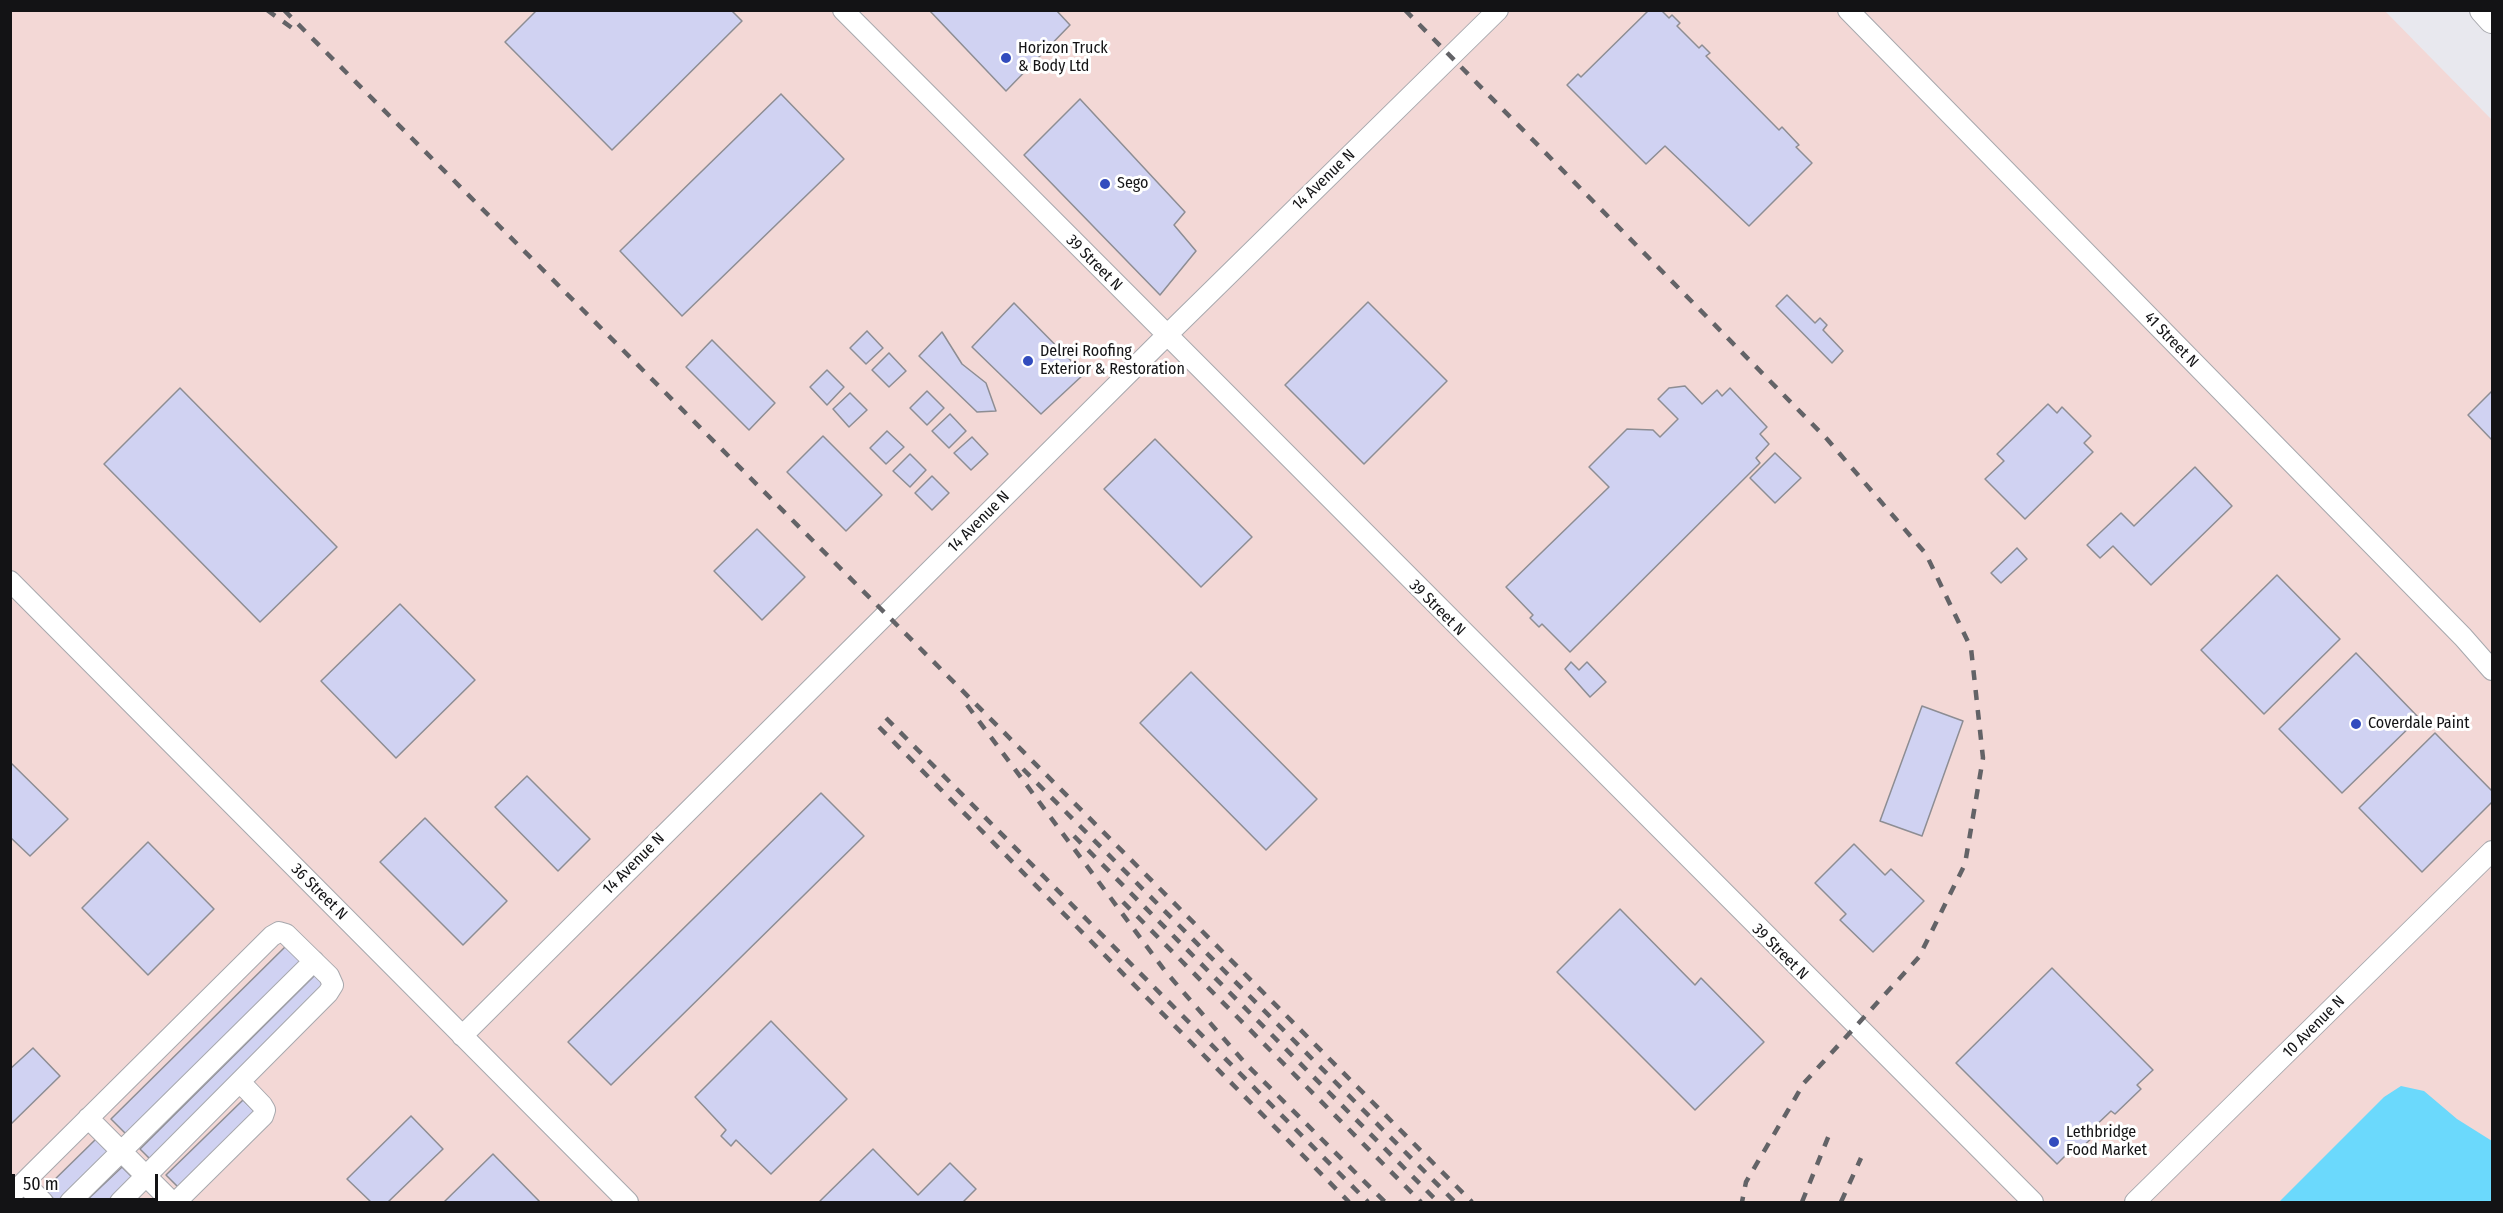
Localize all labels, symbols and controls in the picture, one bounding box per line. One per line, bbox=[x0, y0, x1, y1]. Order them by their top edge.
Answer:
place label: Horizon Truck & Body Ltd bbox=[1018, 39, 1108, 77]
marker: Horizon Truck & Body Ltd bbox=[999, 51, 1013, 65]
street label: 14 Avenue N bbox=[1289, 146, 1359, 214]
place label: Sego bbox=[1117, 174, 1149, 194]
marker: Sego bbox=[1098, 177, 1112, 191]
street label: 39 Street N bbox=[1062, 231, 1126, 295]
street label: 41 Street N bbox=[2140, 308, 2202, 372]
place label: Delrei Roofing Exterior & Restoration bbox=[1040, 342, 1185, 380]
marker: Delrei Roofing Exterior & Restoration bbox=[1021, 354, 1035, 368]
street label: 14 Avenue N bbox=[944, 487, 1014, 557]
street label: 39 Street N bbox=[1405, 576, 1469, 640]
place label: Coverdale Paint bbox=[2368, 714, 2469, 734]
marker: Coverdale Paint bbox=[2349, 717, 2363, 731]
street label: 14 Avenue N bbox=[599, 829, 669, 899]
street label: 36 Street N bbox=[287, 860, 351, 924]
street label: 39 Street N bbox=[1748, 920, 1812, 984]
street label: 10 Avenue N bbox=[2279, 992, 2349, 1062]
place label: Lethbridge Food Market bbox=[2066, 1123, 2147, 1161]
marker: Lethbridge Food Market bbox=[2047, 1135, 2061, 1149]
scale bar bbox=[15, 1162, 160, 1200]
text: 50 m bbox=[23, 1173, 59, 1195]

